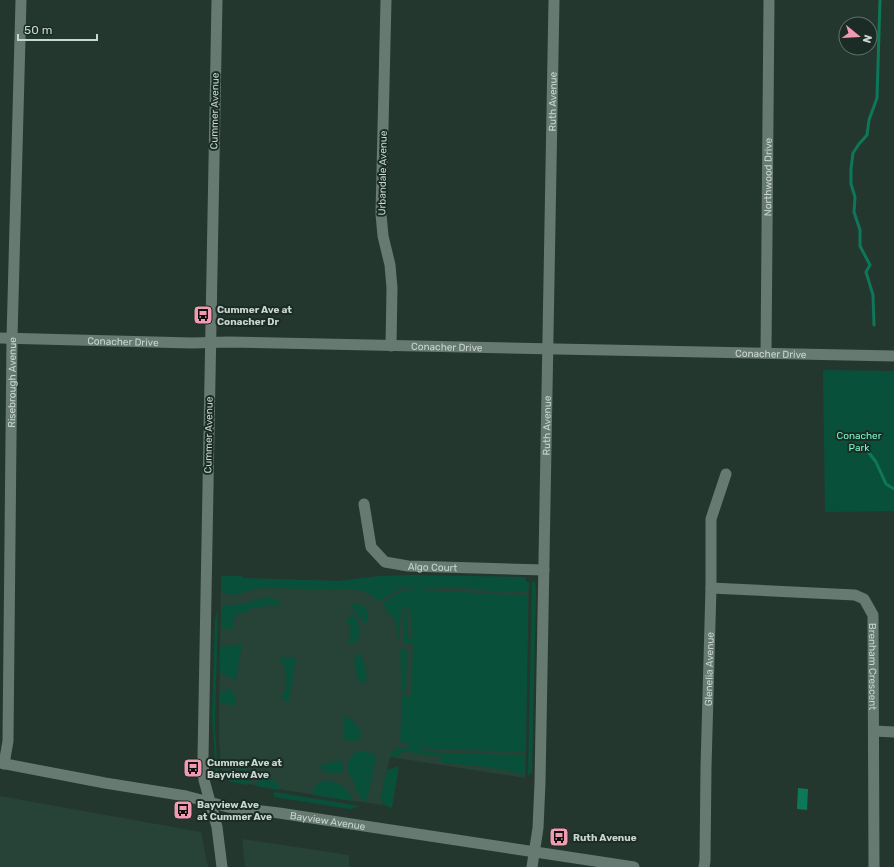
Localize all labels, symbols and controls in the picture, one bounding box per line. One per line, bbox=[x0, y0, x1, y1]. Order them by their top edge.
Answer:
scale bar bbox=[18, 16, 97, 42]
north arrow bbox=[838, 16, 878, 56]
text: 50 m bbox=[24, 23, 52, 37]
text: N bbox=[860, 33, 874, 45]
street label: Ruth Avenue bbox=[547, 71, 560, 132]
street label: Cummer Avenue bbox=[208, 72, 222, 150]
street label: Urbandale Avenue bbox=[376, 130, 390, 216]
street label: Northwood Drive bbox=[762, 137, 775, 216]
bus stop icon: Cummer Ave at Conacher Dr bbox=[192, 304, 214, 326]
place label: Cummer Ave at Conacher Dr bbox=[217, 304, 292, 328]
street label: Conacher Drive bbox=[87, 335, 159, 349]
street label: Risebrough Avenue bbox=[6, 337, 19, 428]
street label: Conacher Drive bbox=[411, 341, 483, 354]
street label: Conacher Drive bbox=[735, 348, 807, 361]
street label: Ruth Avenue bbox=[541, 395, 554, 456]
street label: Cummer Avenue bbox=[202, 396, 216, 474]
park label: Conacher Park bbox=[837, 430, 882, 454]
street label: Algo Court bbox=[408, 561, 458, 574]
street label: Brenham Crescent bbox=[866, 623, 878, 710]
street label: Glenelia Avenue bbox=[703, 632, 717, 706]
bus stop icon: Cummer Ave at Bayview Ave bbox=[182, 757, 204, 779]
place label: Cummer Ave at Bayview Ave bbox=[207, 757, 282, 781]
bus stop icon: Bayview Ave at Cummer Ave bbox=[172, 799, 194, 821]
place label: Bayview Ave at Cummer Ave bbox=[197, 799, 272, 823]
street label: Bayview Avenue bbox=[289, 810, 367, 833]
bus stop icon: Ruth Avenue bbox=[548, 826, 570, 848]
place label: Ruth Avenue bbox=[573, 832, 637, 844]

